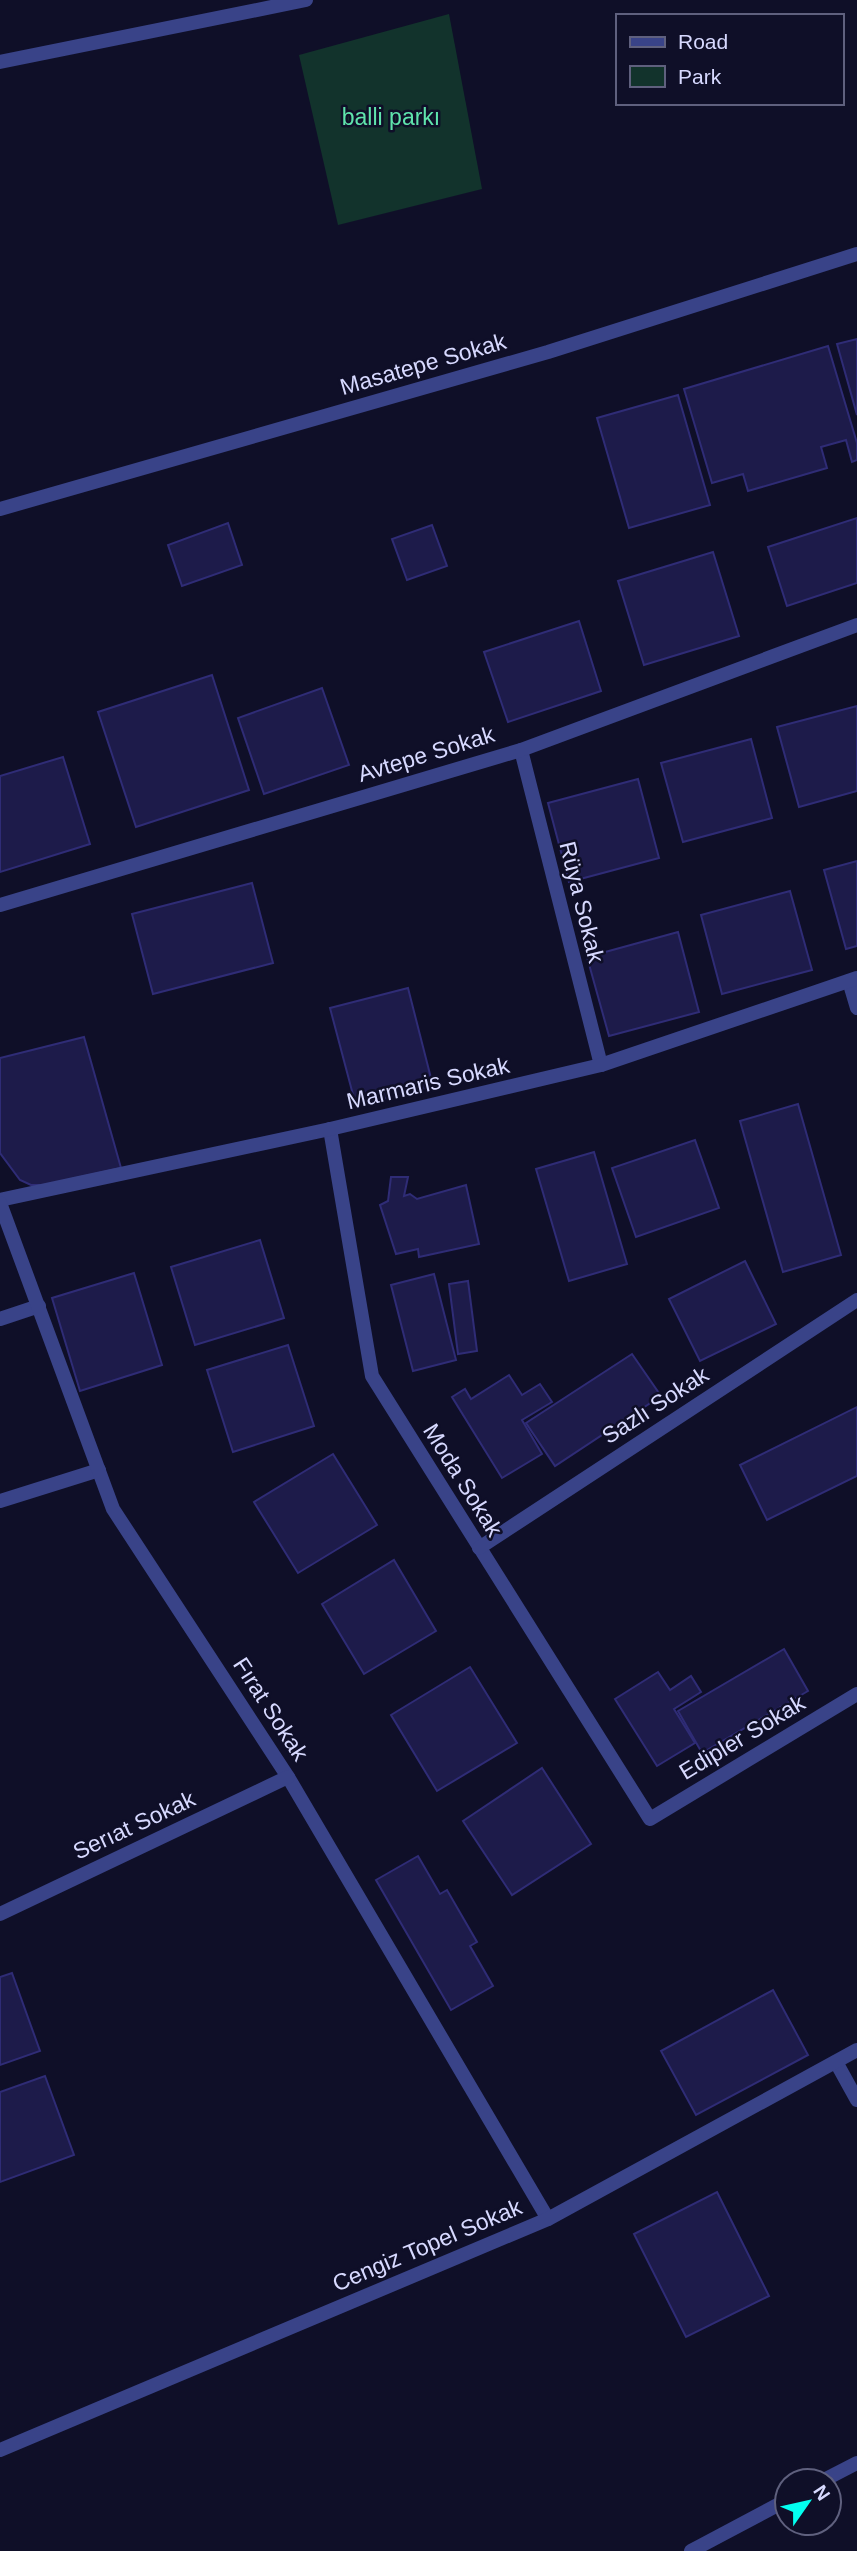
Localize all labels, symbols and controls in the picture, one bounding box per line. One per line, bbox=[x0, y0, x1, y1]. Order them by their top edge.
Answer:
legend bbox=[616, 14, 843, 105]
text: Road bbox=[678, 30, 728, 53]
text: Park bbox=[678, 65, 722, 88]
park label: balli parkı bbox=[342, 104, 440, 130]
street label: Masatepe Sokak bbox=[337, 328, 509, 400]
street label: Avtepe Sokak bbox=[355, 721, 498, 787]
street label: Rüya Sokak bbox=[554, 839, 610, 966]
street label: Marmaris Sokak bbox=[344, 1052, 512, 1114]
street label: Sazlı Sokak bbox=[597, 1361, 713, 1449]
street label: Moda Sokak bbox=[418, 1419, 508, 1542]
street label: Fırat Sokak bbox=[228, 1653, 314, 1766]
street label: Edipler Sokak bbox=[674, 1689, 810, 1785]
street label: Serıat Sokak bbox=[69, 1785, 200, 1865]
street label: Cengiz Topel Sokak bbox=[329, 2193, 526, 2297]
north arrow bbox=[773, 2467, 843, 2537]
text: N bbox=[809, 2481, 834, 2504]

